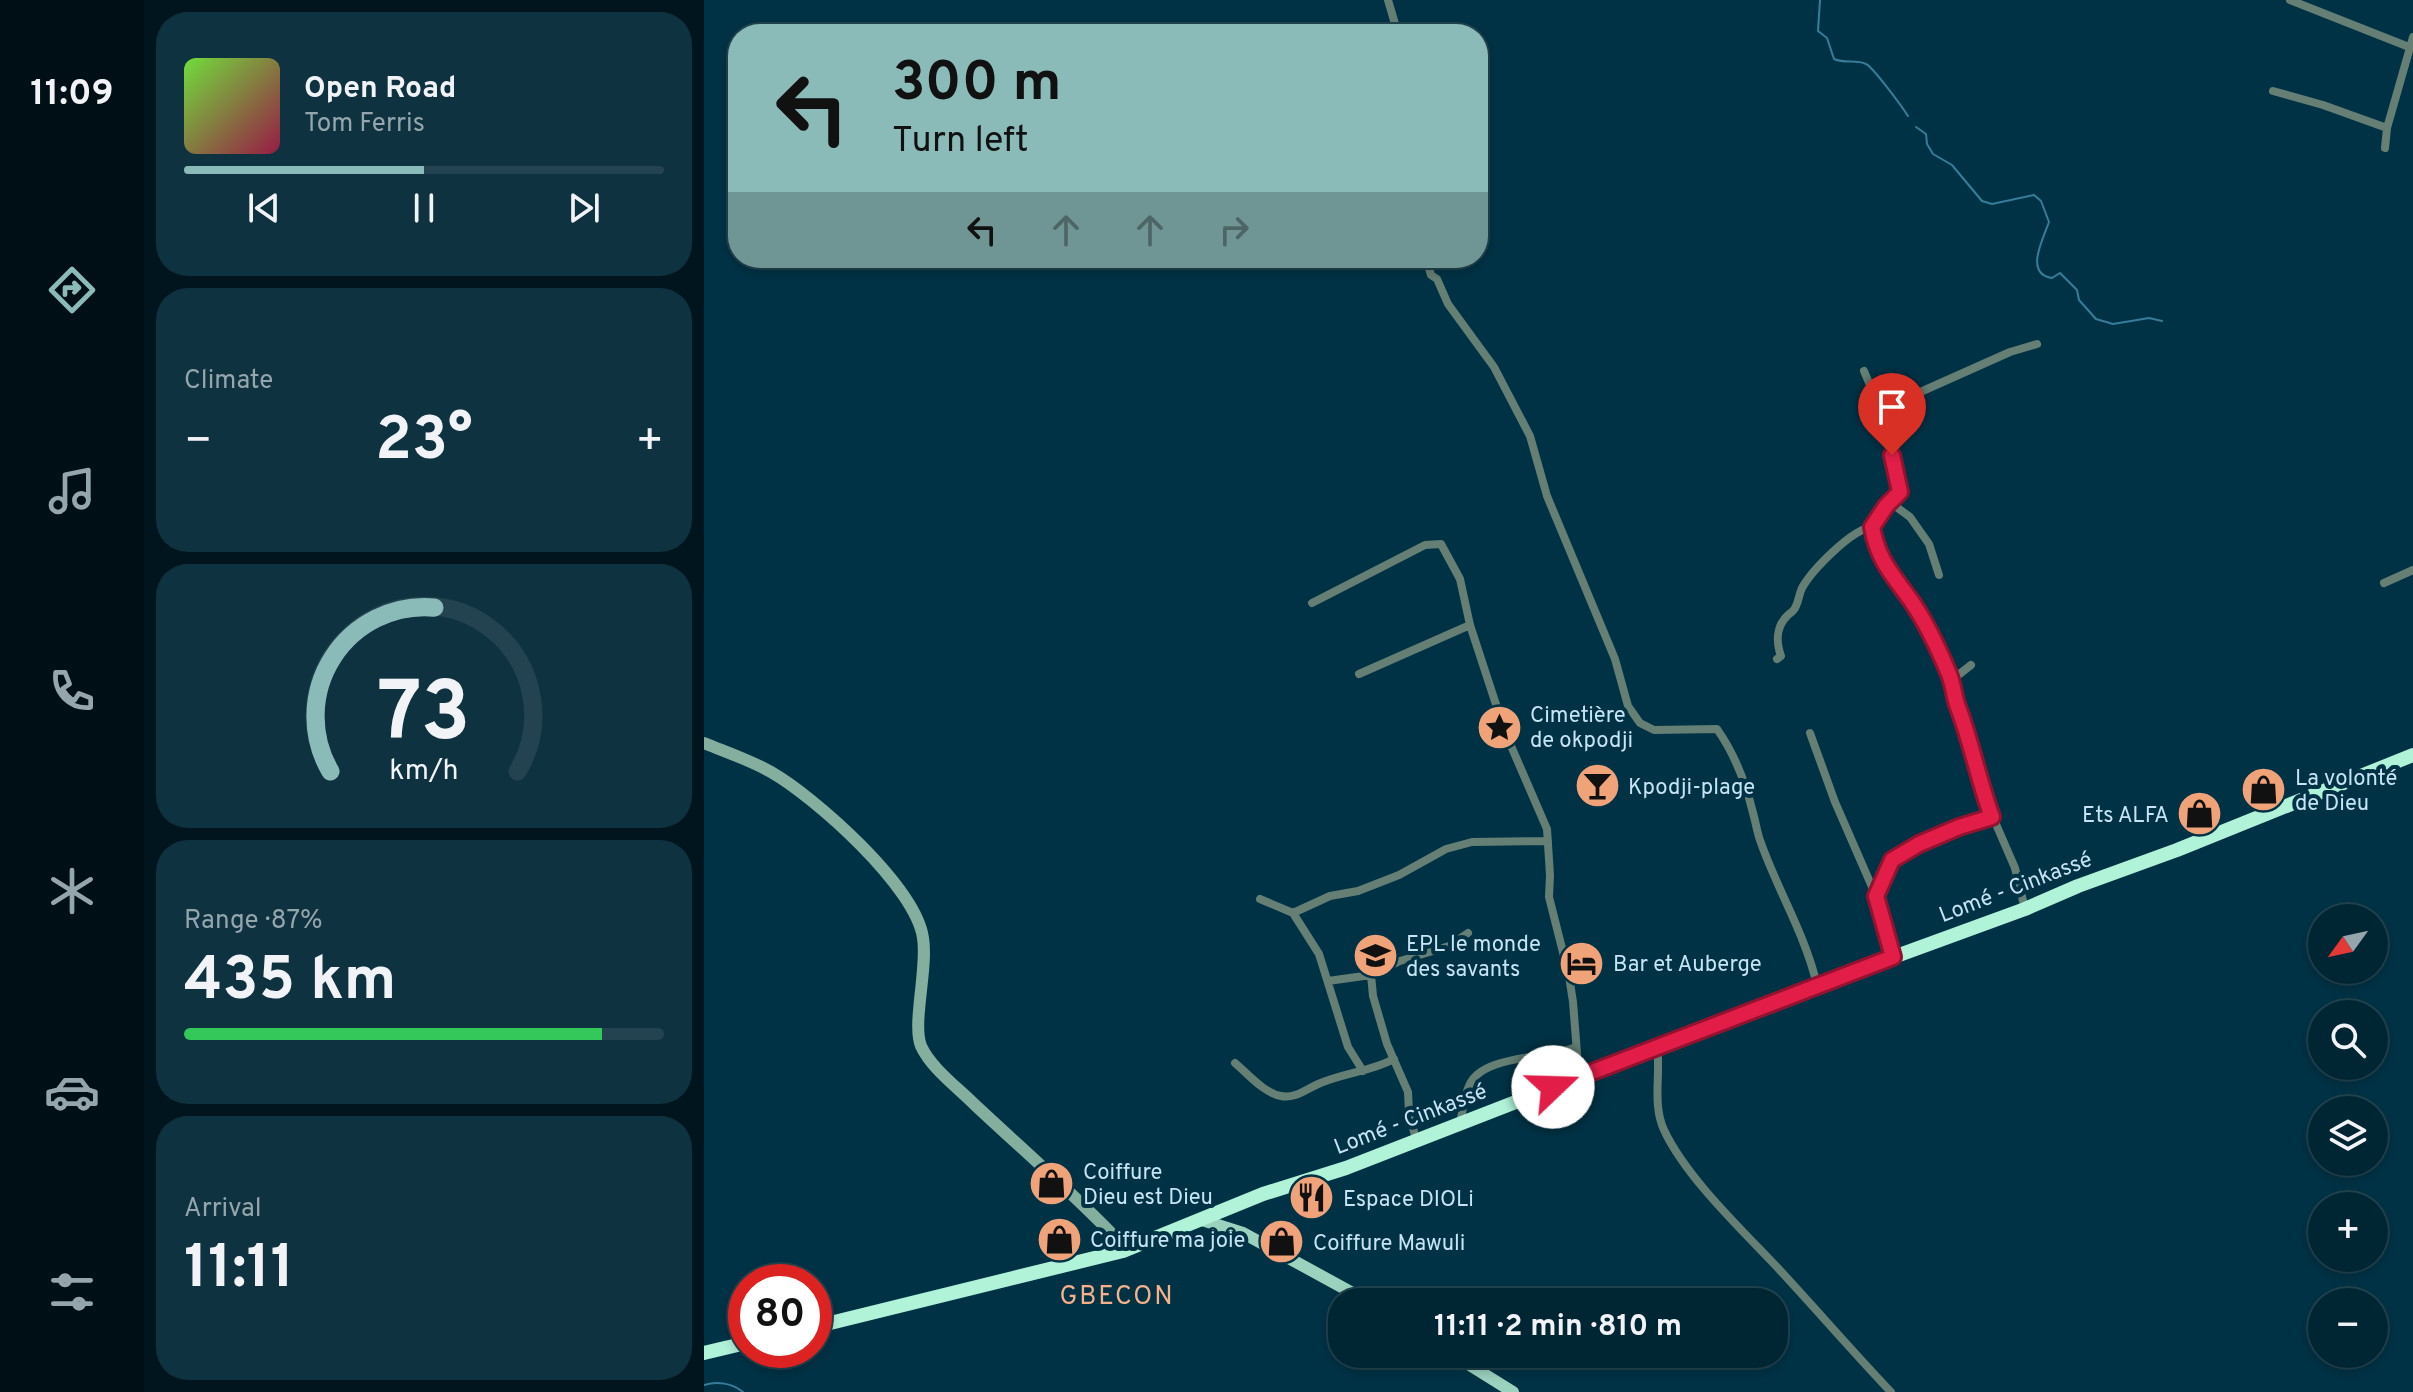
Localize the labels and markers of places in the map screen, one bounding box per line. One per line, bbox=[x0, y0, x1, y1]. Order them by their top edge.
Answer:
pin bbox=[1858, 373, 1926, 455]
place icon: Cimetière de okpodji bbox=[1475, 703, 1523, 751]
place label: Cimetière de okpodji bbox=[1530, 703, 1633, 755]
bar icon: Kpodji-plage bbox=[1573, 762, 1621, 810]
shop icon: La volonté de Dieu bbox=[2240, 766, 2288, 814]
place label: La volonté de Dieu bbox=[2295, 766, 2397, 818]
place label: Kpodji-plage bbox=[1628, 775, 1755, 802]
shop icon: Ets ALFA bbox=[2176, 790, 2224, 838]
place label: Ets ALFA bbox=[2082, 803, 2169, 830]
school or university icon: EPL le monde des savants bbox=[1351, 932, 1399, 980]
place label: EPL le monde des savants bbox=[1406, 932, 1541, 984]
hotel icon: Bar et Auberge bbox=[1558, 939, 1606, 987]
place label: Bar et Auberge bbox=[1613, 952, 1762, 979]
shop icon: Coiffure Dieu est Dieu bbox=[1028, 1160, 1076, 1208]
place label: Coiffure Dieu est Dieu bbox=[1083, 1160, 1213, 1212]
restaurant icon: Espace DIOLi bbox=[1288, 1174, 1336, 1222]
place label: Espace DIOLi bbox=[1343, 1187, 1474, 1214]
shop icon: Coiffure ma joie bbox=[1035, 1215, 1083, 1263]
shop icon: Coiffure Mawuli bbox=[1258, 1218, 1306, 1266]
place label: Coiffure ma joie bbox=[1090, 1228, 1245, 1255]
place label: Coiffure Mawuli bbox=[1313, 1231, 1465, 1258]

